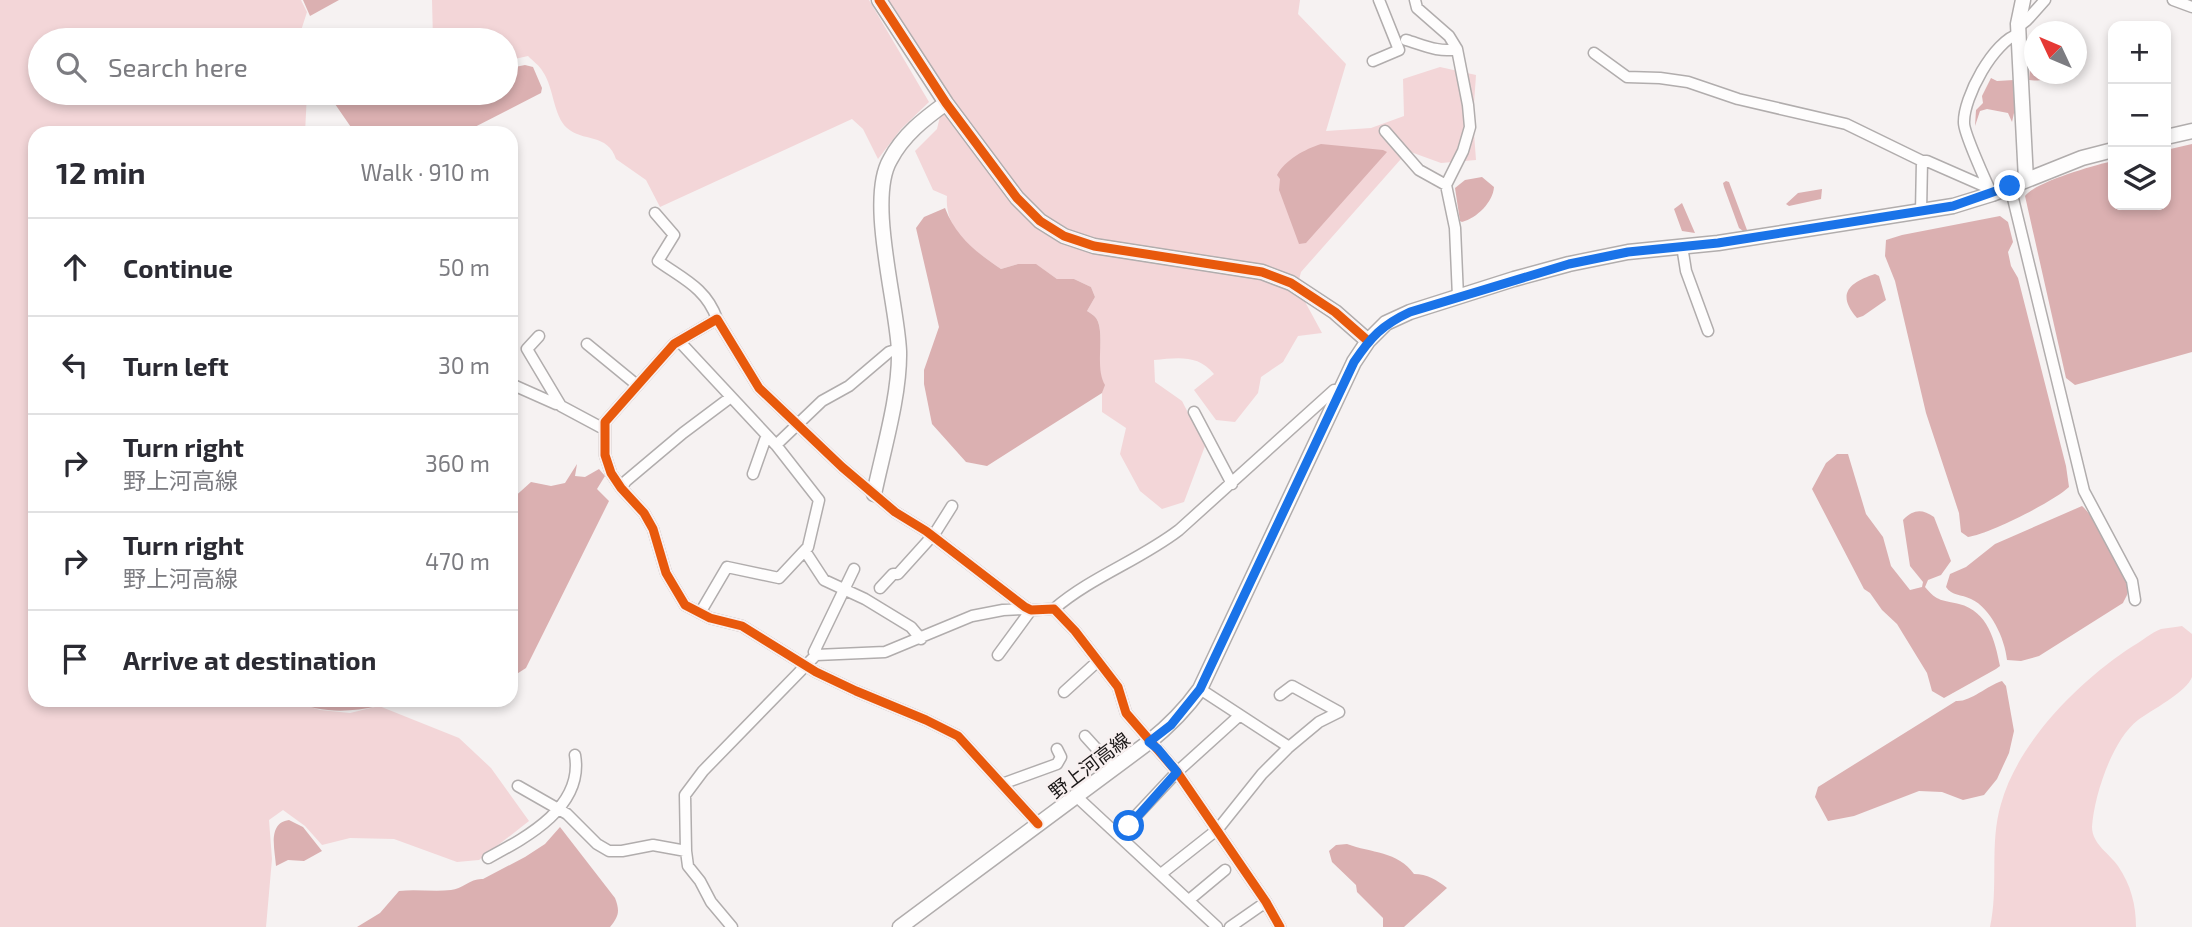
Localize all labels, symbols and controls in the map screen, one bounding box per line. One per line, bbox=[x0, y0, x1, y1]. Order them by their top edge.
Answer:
north arrow bbox=[2024, 21, 2087, 84]
map controls bbox=[2108, 21, 2171, 210]
button: + bbox=[2108, 21, 2171, 84]
search box bbox=[28, 28, 518, 105]
icon: search bbox=[52, 48, 90, 86]
text: Search here bbox=[108, 51, 248, 82]
button: − bbox=[2108, 84, 2171, 147]
button: layers bbox=[2108, 147, 2171, 210]
text: 12 min bbox=[56, 154, 146, 190]
text: Walk · 910 m bbox=[360, 158, 490, 186]
route end bbox=[1994, 170, 2025, 201]
icon: ahead bbox=[56, 248, 94, 286]
text: Continue bbox=[123, 252, 233, 283]
text: 50 m bbox=[439, 253, 490, 281]
icon: left bbox=[56, 346, 94, 384]
text: Turn left bbox=[123, 350, 229, 381]
text: 30 m bbox=[438, 351, 490, 379]
text: Turn right bbox=[123, 431, 244, 462]
icon: right bbox=[56, 444, 94, 482]
text: 360 m bbox=[425, 449, 490, 477]
text: 野上河高線 bbox=[123, 466, 238, 494]
text: Turn right bbox=[123, 529, 244, 560]
icon: right bbox=[56, 542, 94, 580]
text: 470 m bbox=[425, 547, 490, 575]
text: 野上河高線 bbox=[123, 564, 238, 592]
icon: arrive bbox=[56, 640, 94, 678]
text: Arrive at destination bbox=[123, 644, 376, 675]
street label: 野上河高線 bbox=[1044, 727, 1134, 803]
route start bbox=[1113, 810, 1144, 841]

